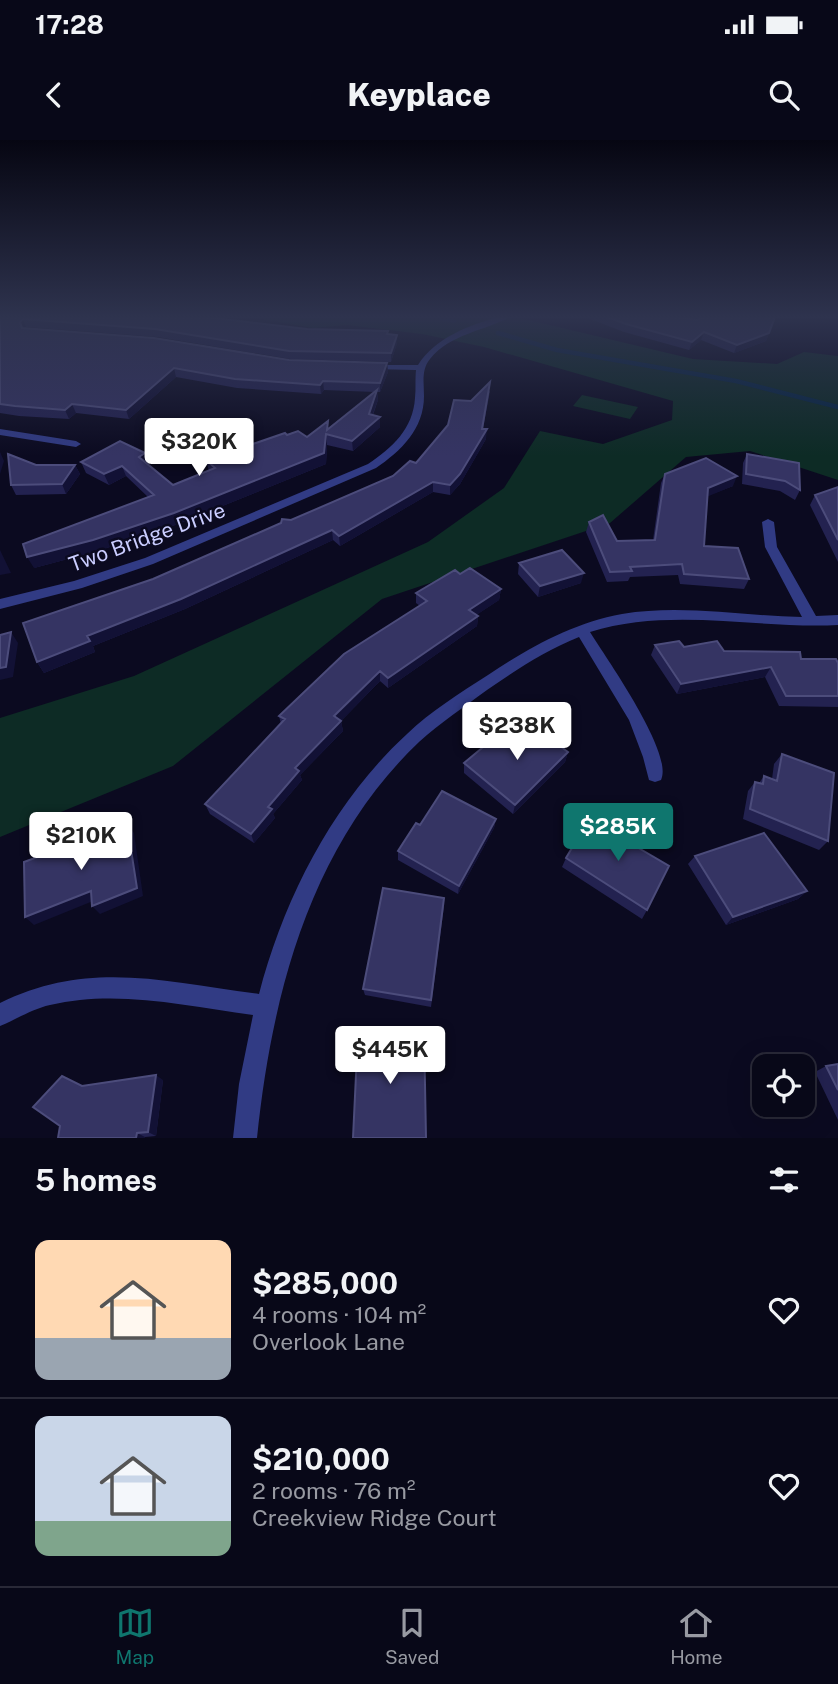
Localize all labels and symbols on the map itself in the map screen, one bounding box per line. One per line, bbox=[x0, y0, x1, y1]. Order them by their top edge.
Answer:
pin: $320K bbox=[150, 418, 248, 478]
street label: Two Bridge Drive bbox=[65, 497, 229, 577]
pin: $238K bbox=[468, 702, 566, 762]
pin: $285K bbox=[569, 804, 667, 863]
pin: $210K bbox=[32, 812, 130, 872]
pin: $445K bbox=[341, 1026, 439, 1086]

